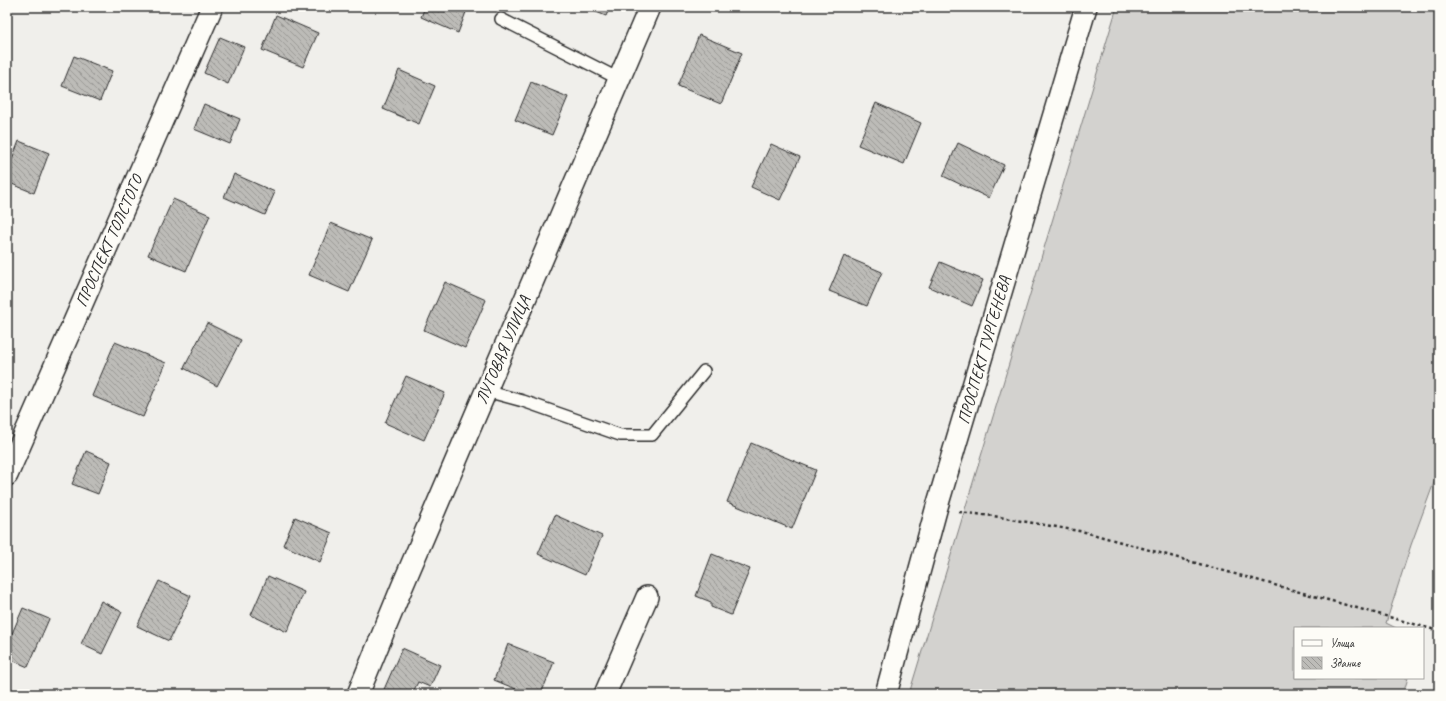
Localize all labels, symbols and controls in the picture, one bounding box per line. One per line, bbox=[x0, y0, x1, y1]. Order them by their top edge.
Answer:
street label: ПРОСПЕКТ ТОЛСТОГО bbox=[71, 171, 148, 310]
street label: ПРОСПЕКТ ТУРГЕНЕВА bbox=[953, 273, 1015, 426]
street label: ЛУГОВАЯ УЛИЦА bbox=[471, 292, 536, 407]
legend bbox=[1294, 627, 1424, 679]
text: Улица bbox=[1330, 635, 1355, 651]
text: Здание bbox=[1330, 655, 1361, 671]

